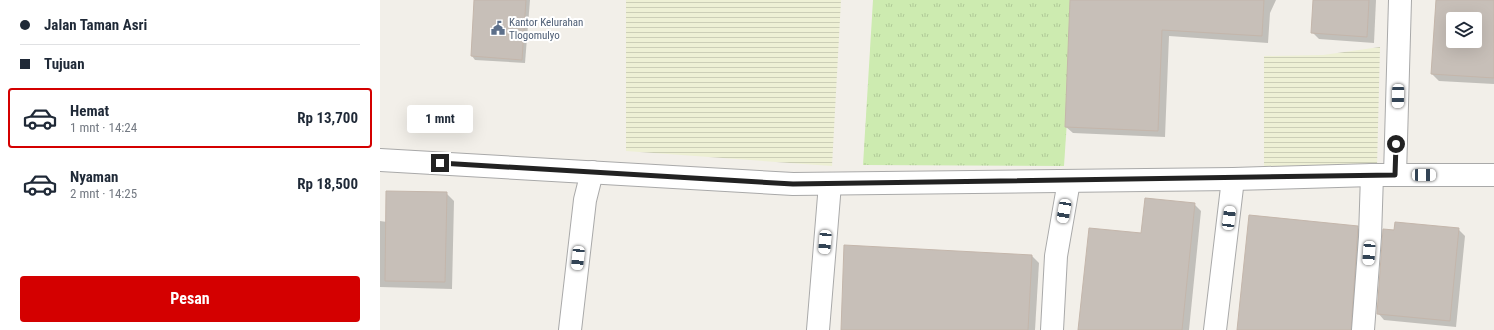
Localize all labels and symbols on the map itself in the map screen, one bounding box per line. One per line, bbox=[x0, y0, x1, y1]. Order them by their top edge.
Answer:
place label: Kantor Kelurahan Tlogomulyo bbox=[509, 16, 583, 42]
public building icon: Kantor Kelurahan Tlogomulyo bbox=[490, 20, 506, 36]
car bbox=[1392, 84, 1404, 108]
callout: 1 mnt bbox=[407, 105, 473, 133]
route start bbox=[1387, 135, 1405, 153]
route end bbox=[431, 154, 449, 172]
car bbox=[1412, 169, 1436, 181]
car bbox=[1056, 198, 1072, 224]
car bbox=[1222, 205, 1236, 231]
car bbox=[818, 230, 832, 254]
car bbox=[1362, 241, 1376, 265]
car bbox=[571, 245, 585, 271]

